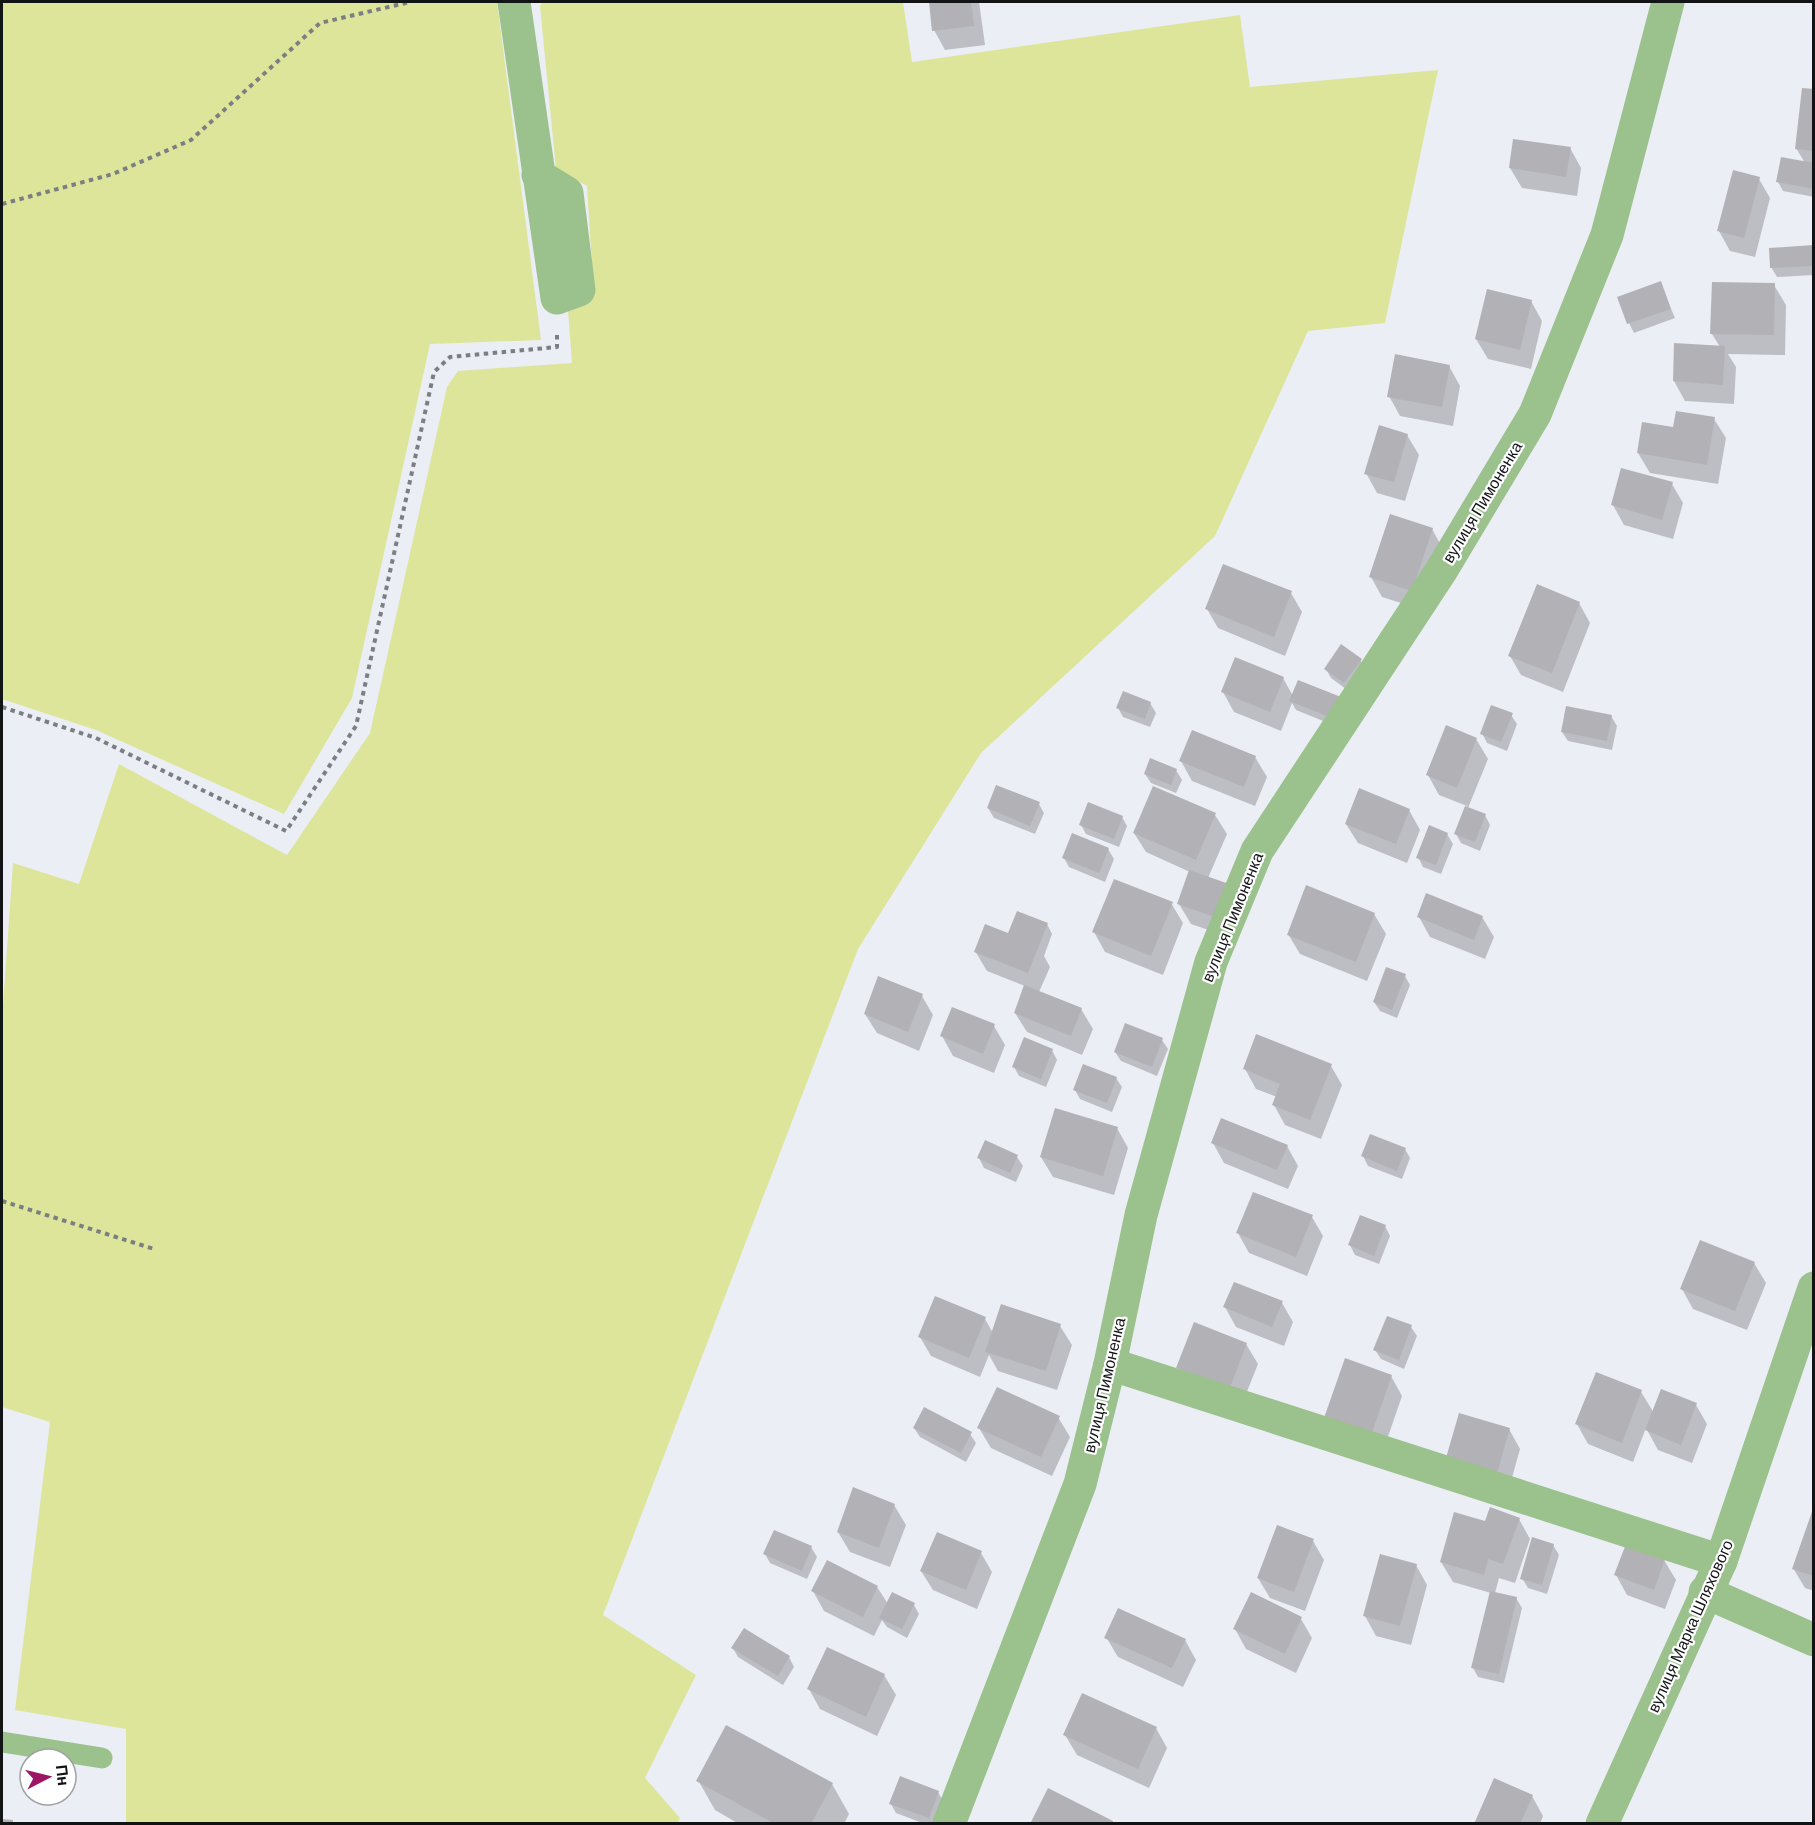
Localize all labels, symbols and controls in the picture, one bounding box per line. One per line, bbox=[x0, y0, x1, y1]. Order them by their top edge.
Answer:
street label: вулиця Пимоненка bbox=[1438, 438, 1525, 566]
street label: вулиця Пимоненка bbox=[1197, 849, 1266, 984]
street label: вулиця Пимоненка bbox=[1079, 1315, 1128, 1454]
street label: вулиця Марка Шляхового bbox=[1643, 1537, 1736, 1715]
north arrow bbox=[18, 1747, 78, 1807]
text: Пн bbox=[53, 1763, 74, 1787]

